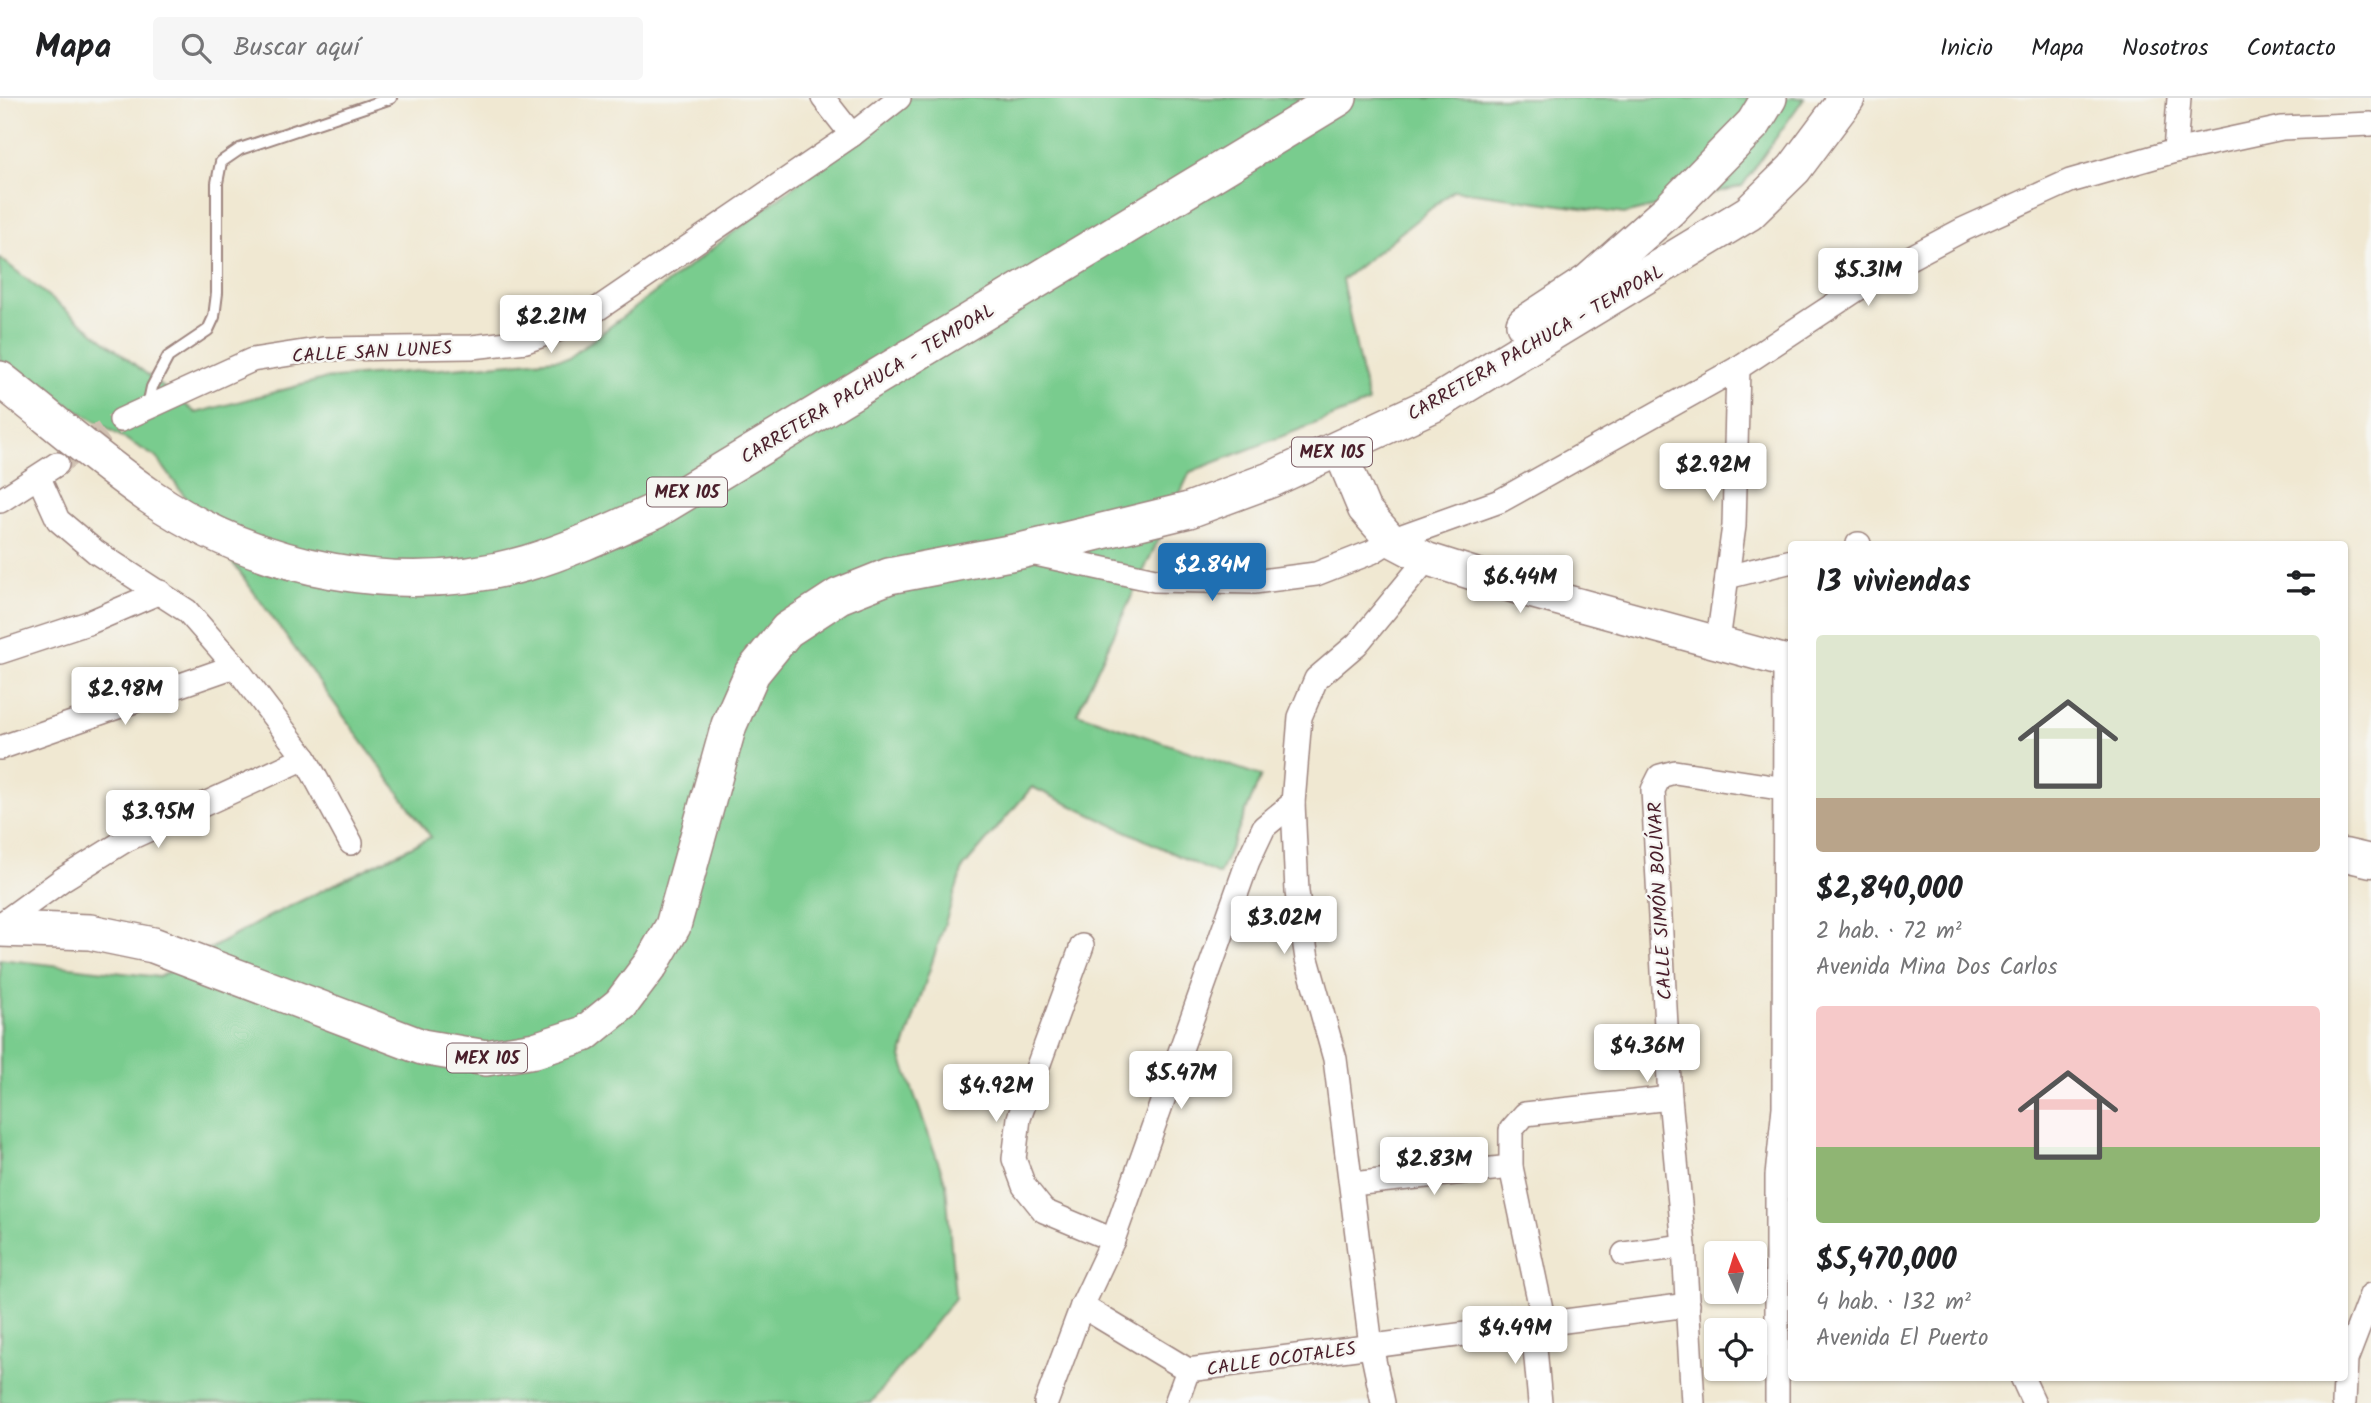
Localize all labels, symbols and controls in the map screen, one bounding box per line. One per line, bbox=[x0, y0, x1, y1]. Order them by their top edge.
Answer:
search box bbox=[153, 17, 643, 80]
text: Mapa bbox=[35, 22, 111, 75]
text: Buscar aquí bbox=[233, 27, 360, 69]
icon: search bbox=[177, 29, 215, 67]
text: Inicio bbox=[1940, 29, 1993, 68]
text: Mapa bbox=[2031, 29, 2084, 68]
text: Nosotros bbox=[2122, 29, 2209, 68]
text: Contacto bbox=[2247, 29, 2336, 68]
pin: $5.31M bbox=[1811, 248, 1925, 308]
text: $5.31M bbox=[1834, 253, 1902, 289]
street label: CARRETERA PACHUCA - TEMPOAL bbox=[1402, 258, 1670, 430]
pin: $2.21M bbox=[494, 296, 608, 355]
street label: CARRETERA PACHUCA - TEMPOAL bbox=[735, 297, 1001, 473]
text: $2.21M bbox=[516, 300, 586, 336]
street label: CALLE SAN LUNES bbox=[291, 334, 453, 372]
road number: MEX 105 bbox=[1292, 438, 1372, 466]
pin: $2.92M bbox=[1656, 444, 1770, 503]
text: $2.92M bbox=[1676, 448, 1750, 484]
road number: MEX 105 bbox=[647, 478, 727, 506]
pin: $2.84M bbox=[1155, 544, 1269, 603]
text: $2.84M bbox=[1174, 548, 1250, 584]
pin: $6.44M bbox=[1463, 556, 1577, 615]
text: 13 viviendas bbox=[1816, 559, 1971, 607]
text: $6.44M bbox=[1483, 560, 1557, 596]
icon: filters bbox=[2282, 564, 2320, 602]
pin: $2.98M bbox=[68, 668, 182, 727]
text: $2.98M bbox=[87, 672, 163, 708]
icon: home bbox=[2005, 681, 2131, 807]
pin: $3.95M bbox=[101, 790, 215, 850]
text: $3.95M bbox=[122, 795, 194, 831]
street label: CALLE SIMÓN BOLÍVAR bbox=[1641, 801, 1681, 1001]
text: $2,840,000 bbox=[1816, 866, 1963, 914]
pin: $3.02M bbox=[1227, 896, 1341, 956]
text: $3.02M bbox=[1247, 901, 1321, 937]
text: 2 hab. · 72 m² bbox=[1816, 914, 1962, 950]
text: Avenida Mina Dos Carlos bbox=[1816, 950, 2057, 986]
pin: $4.36M bbox=[1590, 1024, 1704, 1084]
text: $4.36M bbox=[1610, 1029, 1684, 1065]
road number: MEX 105 bbox=[447, 1043, 527, 1072]
pin: $5.47M bbox=[1124, 1052, 1238, 1111]
icon: home bbox=[2005, 1052, 2131, 1178]
text: $5.47M bbox=[1145, 1056, 1217, 1092]
pin: $4.92M bbox=[939, 1065, 1053, 1124]
text: $4.92M bbox=[959, 1069, 1033, 1105]
pin: $2.83M bbox=[1377, 1138, 1491, 1197]
text: $2.83M bbox=[1396, 1142, 1472, 1178]
text: $5,470,000 bbox=[1816, 1237, 1957, 1285]
north arrow bbox=[1704, 1241, 1768, 1304]
map controls bbox=[1704, 1241, 1767, 1381]
text: 4 hab. · 132 m² bbox=[1816, 1285, 1971, 1321]
pin: $4.49M bbox=[1458, 1306, 1572, 1366]
text: $4.49M bbox=[1478, 1311, 1552, 1347]
button: locate bbox=[1704, 1318, 1767, 1381]
text: Avenida El Puerto bbox=[1816, 1321, 1988, 1357]
street label: CALLE OCOTALES bbox=[1205, 1335, 1358, 1385]

